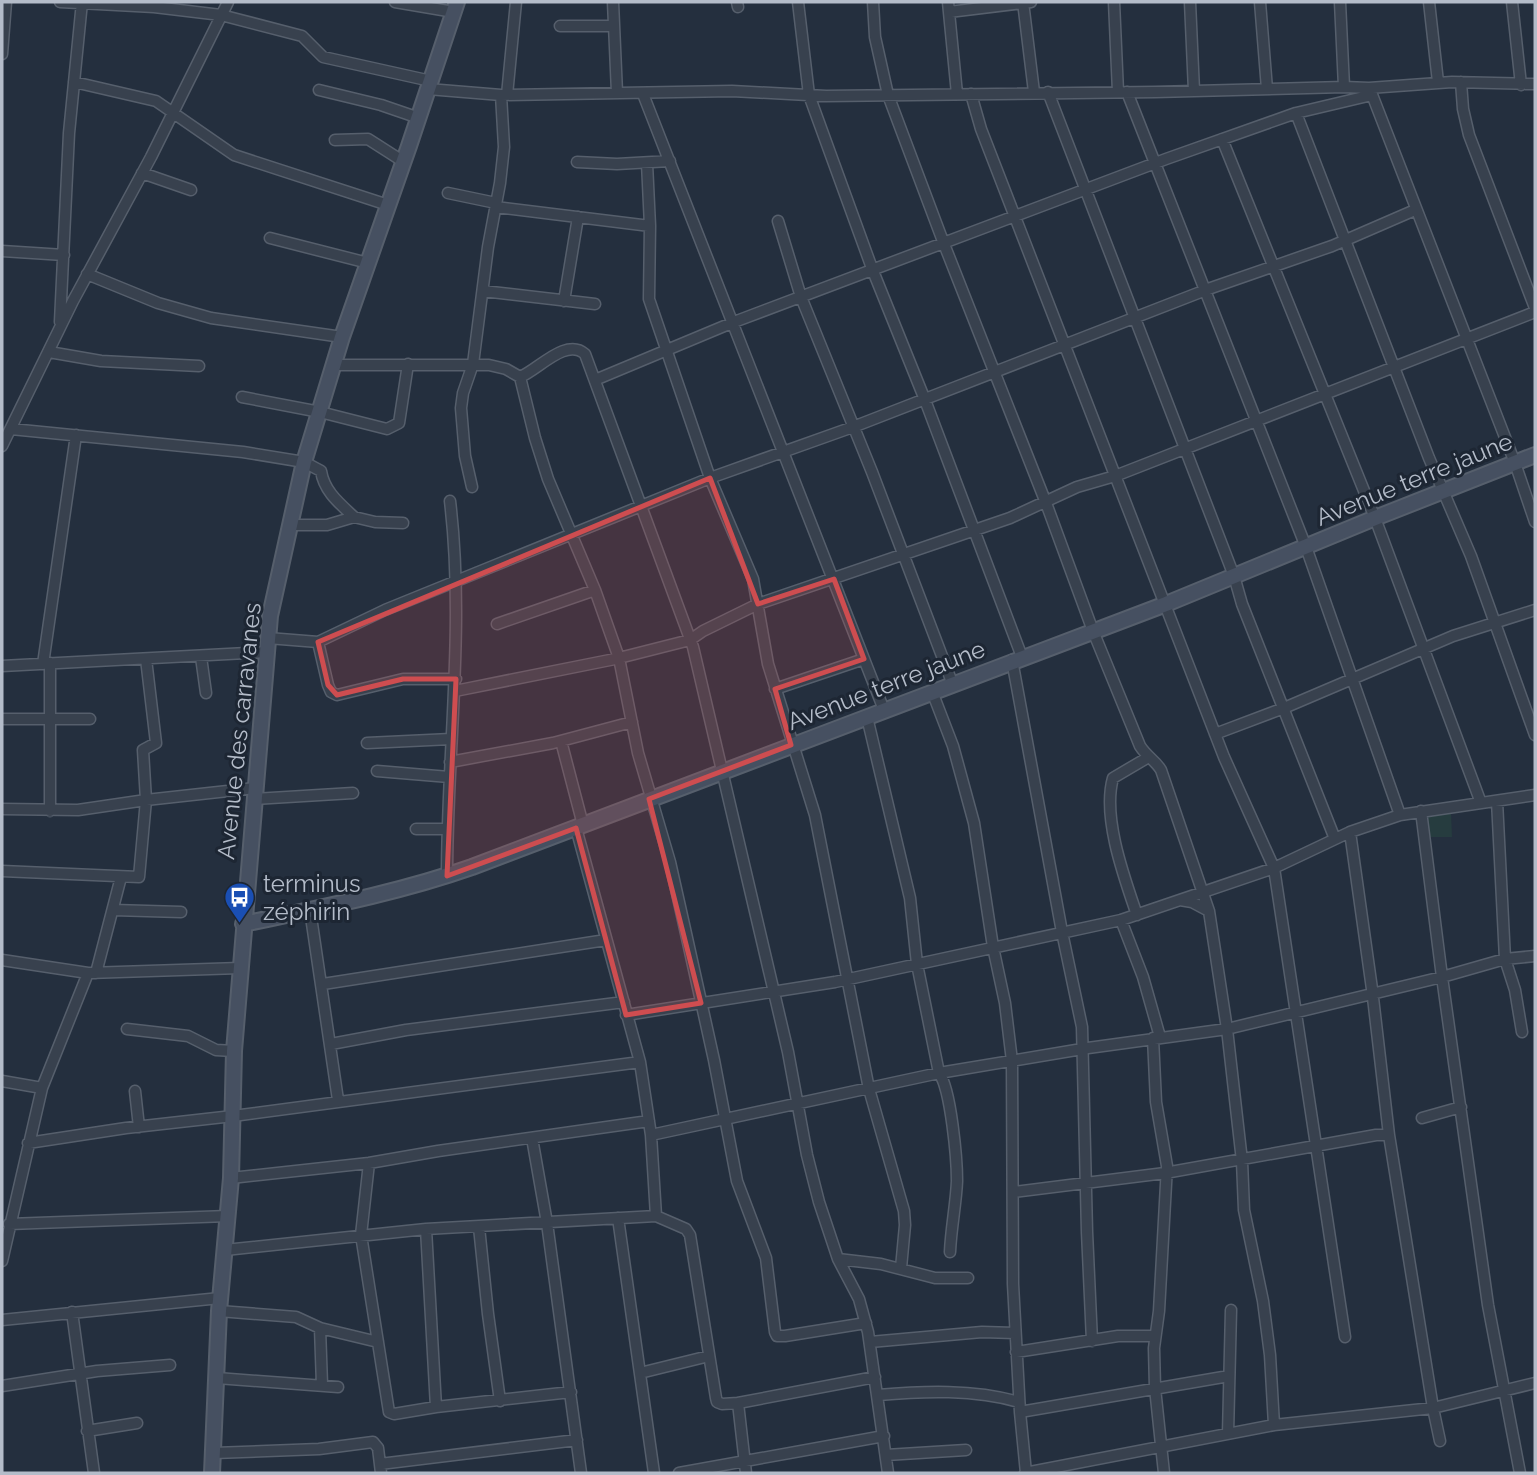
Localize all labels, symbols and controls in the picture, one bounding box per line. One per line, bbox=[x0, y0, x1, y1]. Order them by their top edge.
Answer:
street label: Avenue terre jaune bbox=[1311, 426, 1517, 532]
street label: Avenue des carravanes bbox=[211, 601, 267, 861]
street label: Avenue terre jaune bbox=[783, 634, 989, 736]
place label: terminus zéphirin bbox=[263, 869, 360, 926]
bus stop icon: terminus zéphirin bbox=[223, 880, 257, 924]

